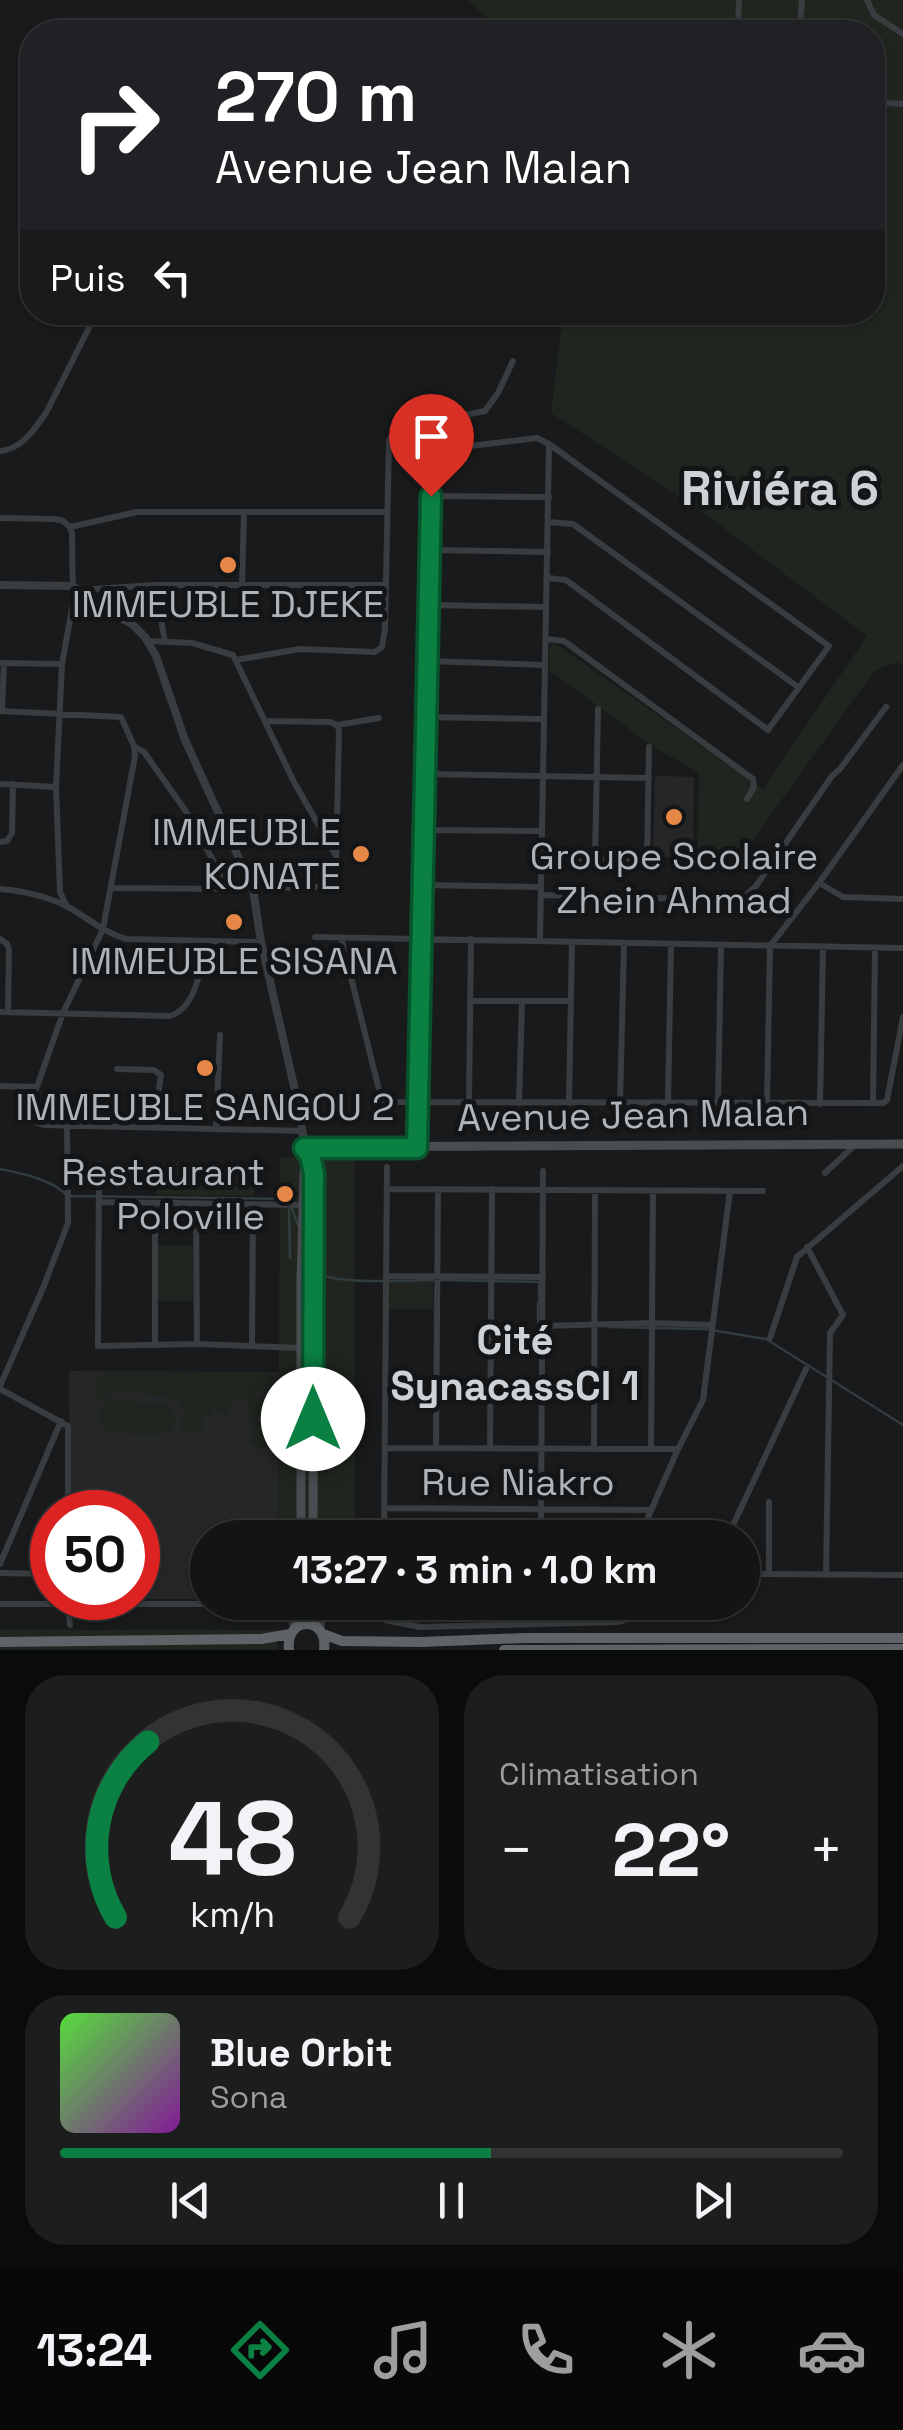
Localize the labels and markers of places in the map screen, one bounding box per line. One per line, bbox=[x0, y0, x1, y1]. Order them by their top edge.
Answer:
pin bbox=[389, 394, 474, 497]
marker: IMMEUBLE DJEKE bbox=[217, 554, 239, 576]
place label: IMMEUBLE DJEKE bbox=[72, 580, 384, 628]
marker: Groupe Scolaire Zhein Ahmad bbox=[663, 806, 685, 828]
place label: IMMEUBLE KONATE bbox=[152, 808, 341, 900]
place label: Groupe Scolaire Zhein Ahmad bbox=[530, 832, 818, 924]
marker: IMMEUBLE KONATE bbox=[350, 843, 372, 865]
marker: IMMEUBLE SISANA bbox=[223, 911, 245, 933]
place label: IMMEUBLE SISANA bbox=[70, 937, 398, 985]
marker: IMMEUBLE SANGOU 2 bbox=[194, 1057, 216, 1079]
place label: IMMEUBLE SANGOU 2 bbox=[15, 1083, 395, 1131]
place label: Restaurant Poloville bbox=[61, 1148, 265, 1240]
marker: Restaurant Poloville bbox=[274, 1183, 296, 1205]

